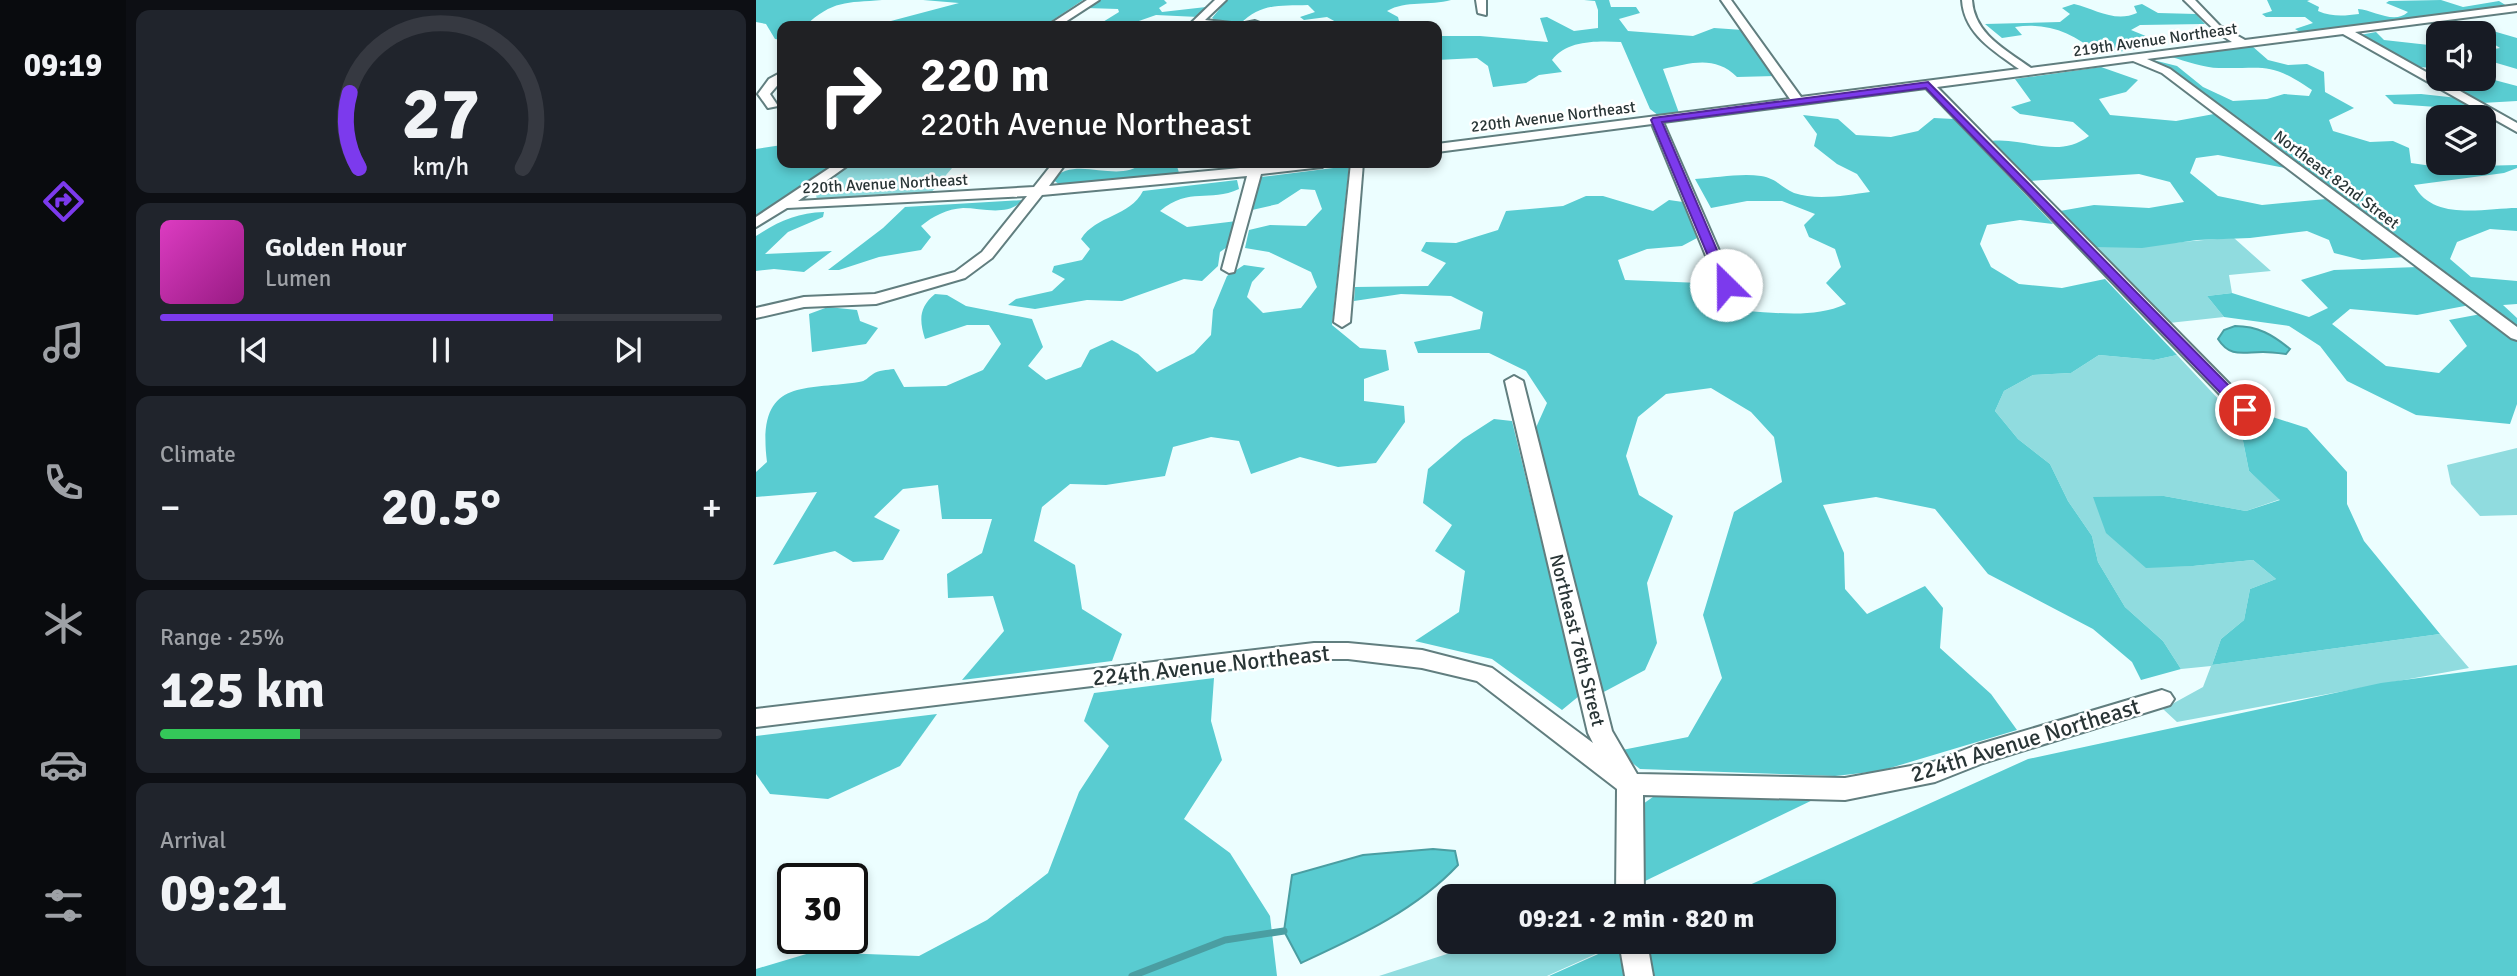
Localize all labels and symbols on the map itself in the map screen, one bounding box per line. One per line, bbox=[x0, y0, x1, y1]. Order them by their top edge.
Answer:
street label: 219th Avenue Northeast bbox=[2072, 18, 2239, 61]
street label: 220th Avenue Northeast bbox=[1470, 97, 1637, 137]
street label: Northeast 82nd Street bbox=[2270, 126, 2403, 234]
street label: 220th Avenue Northeast bbox=[802, 170, 969, 198]
position arrow bbox=[1689, 248, 1763, 322]
pin bbox=[2215, 380, 2275, 440]
street label: Northeast 76th Street bbox=[1544, 552, 1610, 729]
street label: 224th Avenue Northeast bbox=[1091, 639, 1331, 692]
street label: 224th Avenue Northeast bbox=[1907, 692, 2143, 789]
speed limit sign: 30 bbox=[777, 863, 868, 954]

